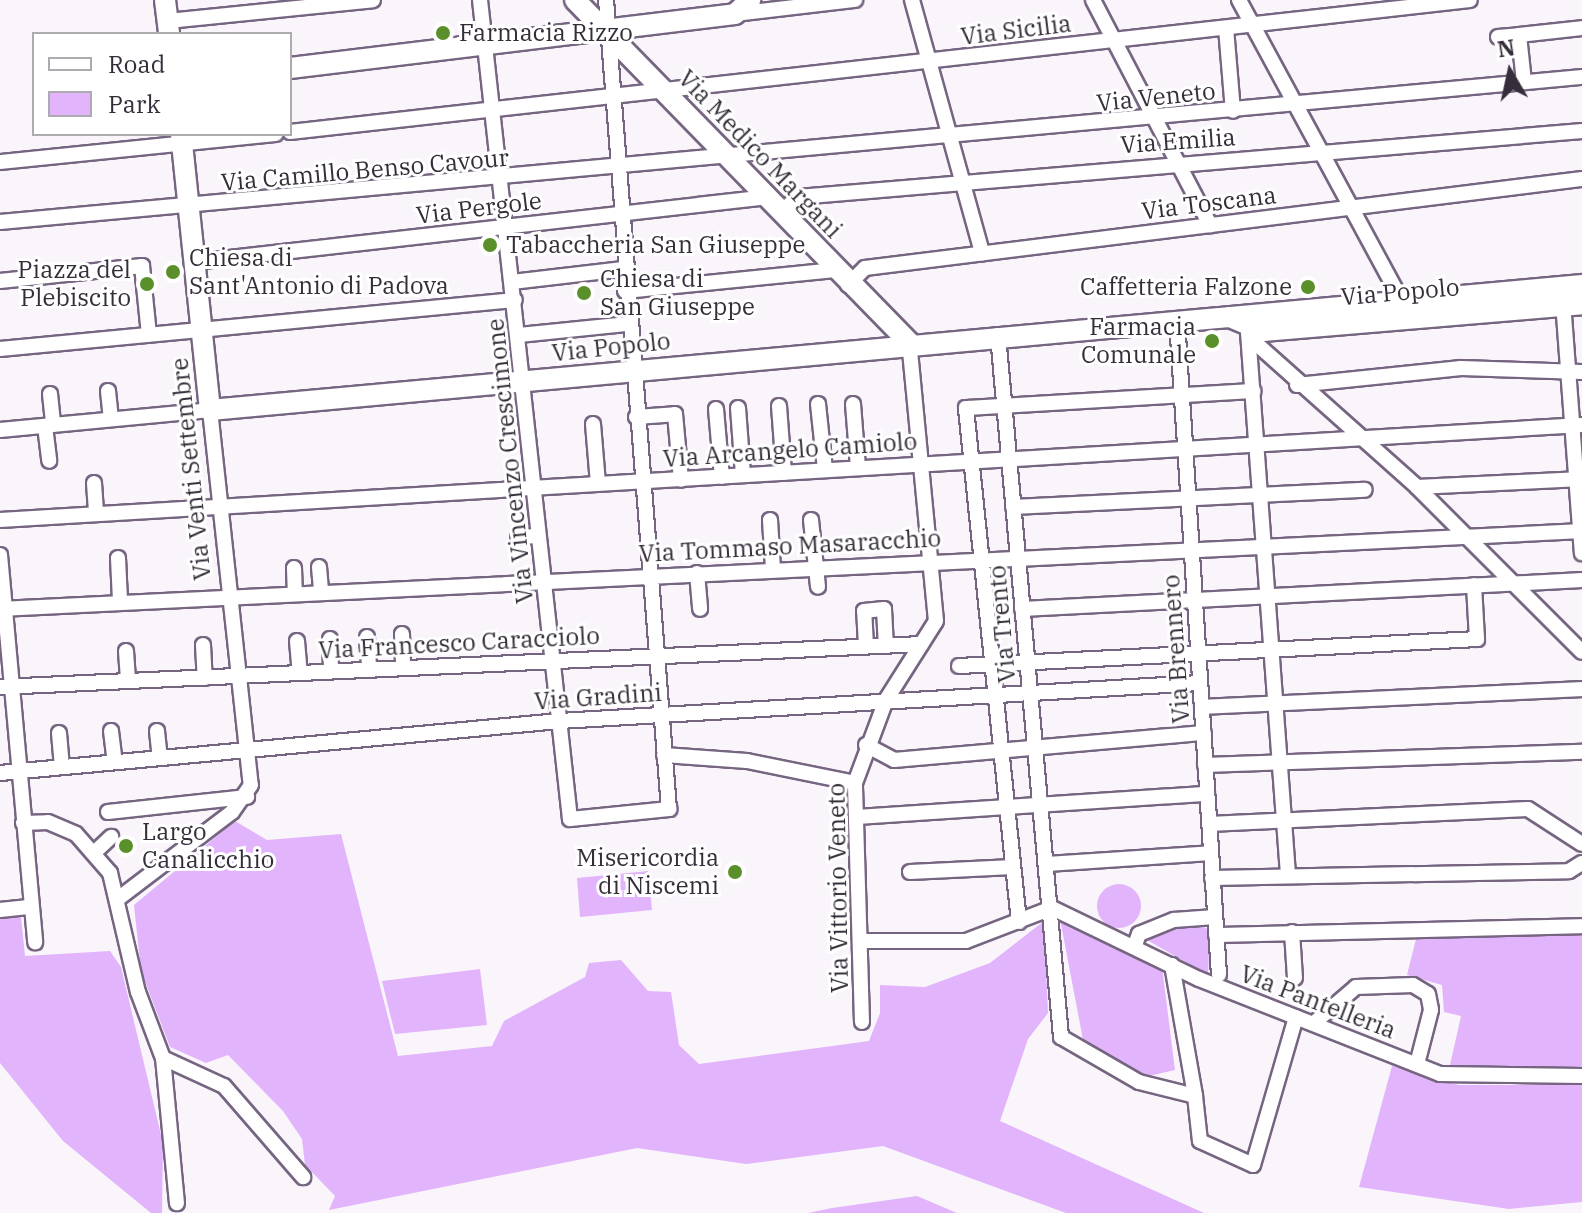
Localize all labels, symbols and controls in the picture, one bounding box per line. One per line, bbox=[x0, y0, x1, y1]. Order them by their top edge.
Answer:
street label: Via Sicilia bbox=[959, 9, 1073, 51]
place label: Farmacia Rizzo bbox=[459, 19, 633, 47]
marker: Farmacia Rizzo bbox=[434, 24, 452, 42]
legend bbox=[32, 32, 292, 136]
north arrow bbox=[1470, 32, 1550, 112]
text: N bbox=[1495, 32, 1517, 63]
text: Road bbox=[108, 48, 165, 80]
street label: Via Medico Margani bbox=[672, 64, 848, 244]
street label: Via Veneto bbox=[1095, 76, 1217, 118]
text: Park bbox=[108, 88, 160, 120]
street label: Via Emilia bbox=[1119, 123, 1237, 159]
street label: Via Camillo Benso Cavour bbox=[220, 143, 510, 197]
street label: Via Toscana bbox=[1140, 180, 1278, 226]
street label: Via Pergole bbox=[415, 186, 543, 230]
place label: Tabaccheria San Giuseppe bbox=[506, 231, 805, 259]
marker: Tabaccheria San Giuseppe bbox=[481, 236, 499, 254]
place label: Chiesa di Sant'Antonio di Padova bbox=[189, 244, 449, 300]
place label: Piazza del Plebiscito bbox=[18, 256, 131, 312]
marker: Chiesa di Sant'Antonio di Padova bbox=[164, 263, 182, 281]
place label: Chiesa di San Giuseppe bbox=[600, 265, 755, 321]
street label: Via Popolo bbox=[1339, 272, 1461, 312]
place label: Caffetteria Falzone bbox=[1080, 273, 1292, 301]
marker: Piazza del Plebiscito bbox=[138, 275, 156, 293]
marker: Caffetteria Falzone bbox=[1299, 278, 1317, 296]
marker: Chiesa di San Giuseppe bbox=[575, 284, 593, 302]
place label: Farmacia Comunale bbox=[1081, 313, 1196, 369]
street label: Via Vincenzo Crescimone bbox=[481, 317, 539, 605]
street label: Via Popolo bbox=[550, 326, 672, 368]
marker: Farmacia Comunale bbox=[1203, 332, 1221, 350]
street label: Via Venti Settembre bbox=[165, 356, 217, 582]
street label: Via Arcangelo Camiolo bbox=[662, 427, 918, 473]
street label: Via Tommaso Masaracchio bbox=[638, 524, 942, 568]
street label: Via Trento bbox=[983, 564, 1021, 684]
street label: Via Brennero bbox=[1156, 574, 1196, 724]
street label: Via Francesco Caracciolo bbox=[318, 621, 600, 665]
street label: Via Gradini bbox=[533, 678, 663, 716]
street label: Via Vittorio Veneto bbox=[822, 783, 854, 993]
place label: Largo Canalicchio bbox=[142, 818, 274, 874]
marker: Largo Canalicchio bbox=[117, 837, 135, 855]
place label: Misericordia di Niscemi bbox=[576, 844, 719, 900]
marker: Misericordia di Niscemi bbox=[726, 863, 744, 881]
street label: Via Pantelleria bbox=[1236, 959, 1400, 1045]

